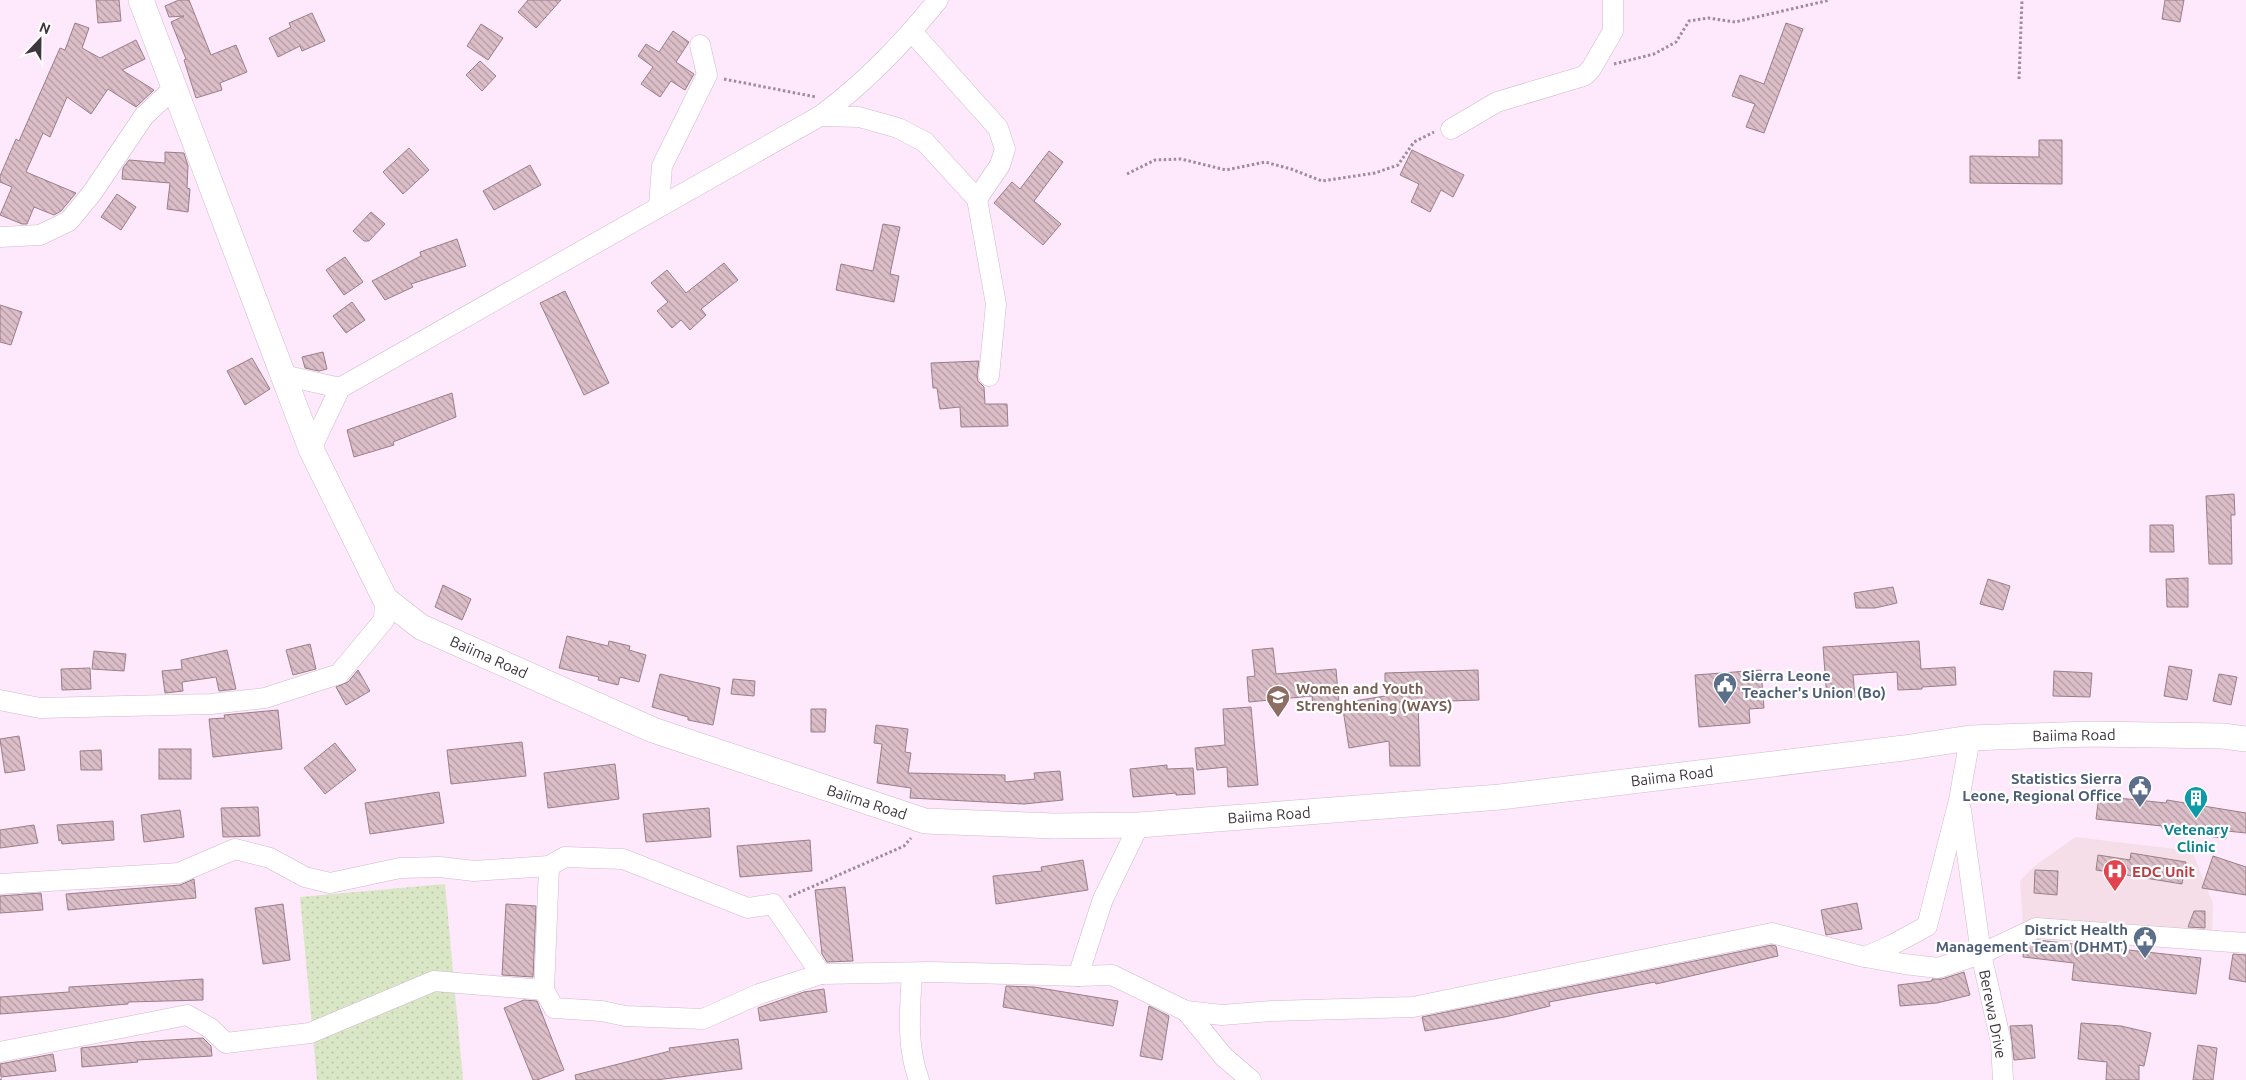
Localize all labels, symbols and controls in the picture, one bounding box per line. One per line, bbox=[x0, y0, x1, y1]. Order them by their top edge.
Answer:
north arrow bbox=[15, 15, 65, 65]
text: N bbox=[37, 19, 53, 37]
street label: Baiima Road bbox=[448, 632, 530, 682]
place label: Sierra Leone Teacher's Union (Bo) bbox=[1742, 667, 1886, 701]
public building icon: Sierra Leone Teacher's Union (Bo) bbox=[1712, 671, 1738, 705]
place label: Women and Youth Strenghtening (WAYS) bbox=[1296, 680, 1452, 714]
school or university icon: Women and Youth Strenghtening (WAYS) bbox=[1265, 684, 1291, 718]
street label: Baiima Road bbox=[2032, 726, 2116, 744]
street label: Baiima Road bbox=[1630, 762, 1714, 790]
place label: Statistics Sierra Leone, Regional Office bbox=[1962, 770, 2122, 804]
public building icon: Statistics Sierra Leone, Regional Office bbox=[2127, 774, 2153, 808]
street label: Baiima Road bbox=[825, 781, 909, 823]
building icon: Vetenary Clinic bbox=[2183, 785, 2209, 819]
street label: Baiima Road bbox=[1227, 804, 1311, 826]
place label: Vetenary Clinic bbox=[2164, 821, 2228, 855]
hospital icon: EDC Unit bbox=[2102, 858, 2128, 892]
place label: EDC Unit bbox=[2132, 863, 2195, 880]
place label: District Health Management Team (DHMT) bbox=[1936, 921, 2128, 955]
public building icon: District Health Management Team (DHMT) bbox=[2132, 925, 2158, 959]
street label: Berewa Drive bbox=[1976, 968, 2010, 1060]

